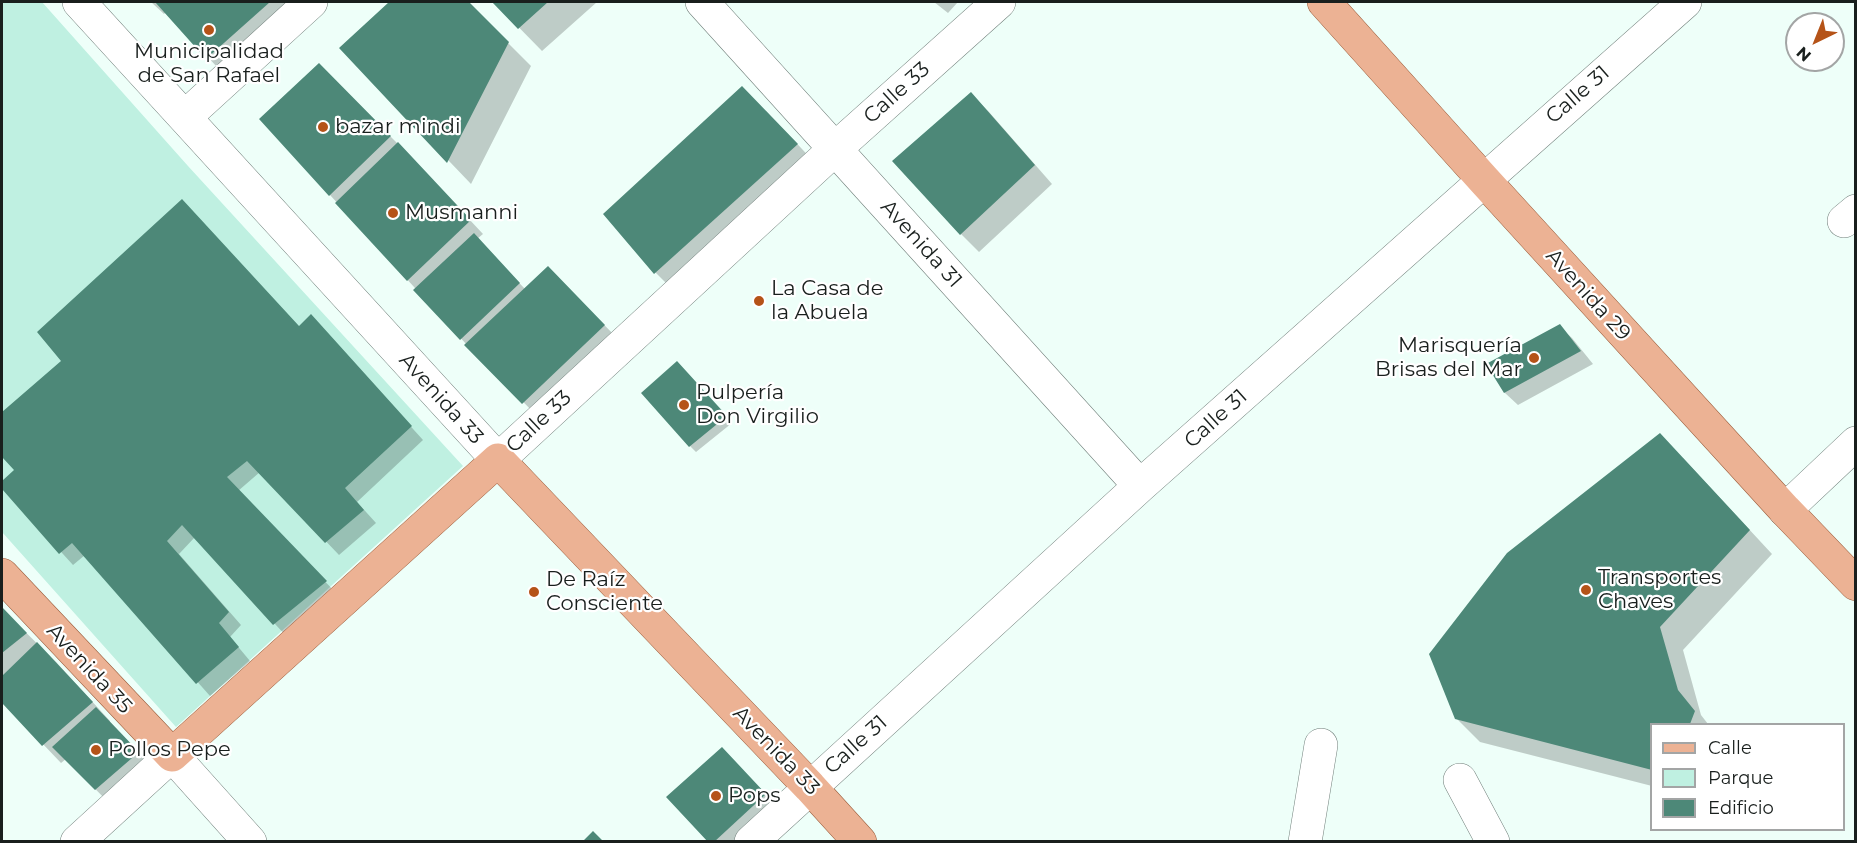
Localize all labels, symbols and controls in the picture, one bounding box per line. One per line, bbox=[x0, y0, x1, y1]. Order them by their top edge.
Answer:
north arrow bbox=[1785, 12, 1845, 72]
marker: Municipalidad de San Rafael bbox=[202, 23, 216, 37]
place label: Municipalidad de San Rafael bbox=[134, 39, 284, 89]
text: N bbox=[1793, 43, 1815, 65]
street label: Calle 33 bbox=[859, 57, 935, 129]
street label: Calle 31 bbox=[1541, 61, 1615, 129]
place label: bazar mindi bbox=[335, 114, 461, 140]
marker: bazar mindi bbox=[316, 120, 330, 134]
street label: Avenida 31 bbox=[875, 195, 967, 293]
place label: Musmanni bbox=[405, 200, 518, 226]
marker: Musmanni bbox=[386, 206, 400, 220]
street label: Avenida 29 bbox=[1540, 244, 1636, 346]
place label: La Casa de la Abuela bbox=[771, 276, 883, 326]
marker: La Casa de la Abuela bbox=[752, 294, 766, 308]
place label: Marisquería Brisas del Mar bbox=[1375, 333, 1522, 383]
street label: Avenida 33 bbox=[394, 348, 488, 450]
marker: Marisquería Brisas del Mar bbox=[1527, 351, 1541, 365]
place label: Pulpería Don Virgilio bbox=[696, 380, 819, 430]
street label: Calle 31 bbox=[1179, 384, 1253, 454]
street label: Calle 33 bbox=[501, 385, 577, 459]
marker: Pulpería Don Virgilio bbox=[677, 398, 691, 412]
place label: Transportes Chaves bbox=[1598, 565, 1721, 615]
place label: De Raíz Consciente bbox=[546, 567, 663, 617]
marker: Transportes Chaves bbox=[1579, 583, 1593, 597]
marker: De Raíz Consciente bbox=[527, 585, 541, 599]
street label: Avenida 35 bbox=[41, 619, 137, 719]
street label: Avenida 33 bbox=[727, 701, 825, 801]
street label: Calle 31 bbox=[819, 710, 893, 780]
legend bbox=[1650, 723, 1845, 831]
place label: Pollos Pepe bbox=[108, 737, 231, 763]
text: Calle bbox=[1708, 737, 1752, 759]
marker: Pollos Pepe bbox=[89, 743, 103, 757]
text: Parque bbox=[1708, 767, 1773, 789]
place label: Pops bbox=[728, 783, 780, 809]
marker: Pops bbox=[709, 789, 723, 803]
text: Edificio bbox=[1708, 797, 1774, 819]

